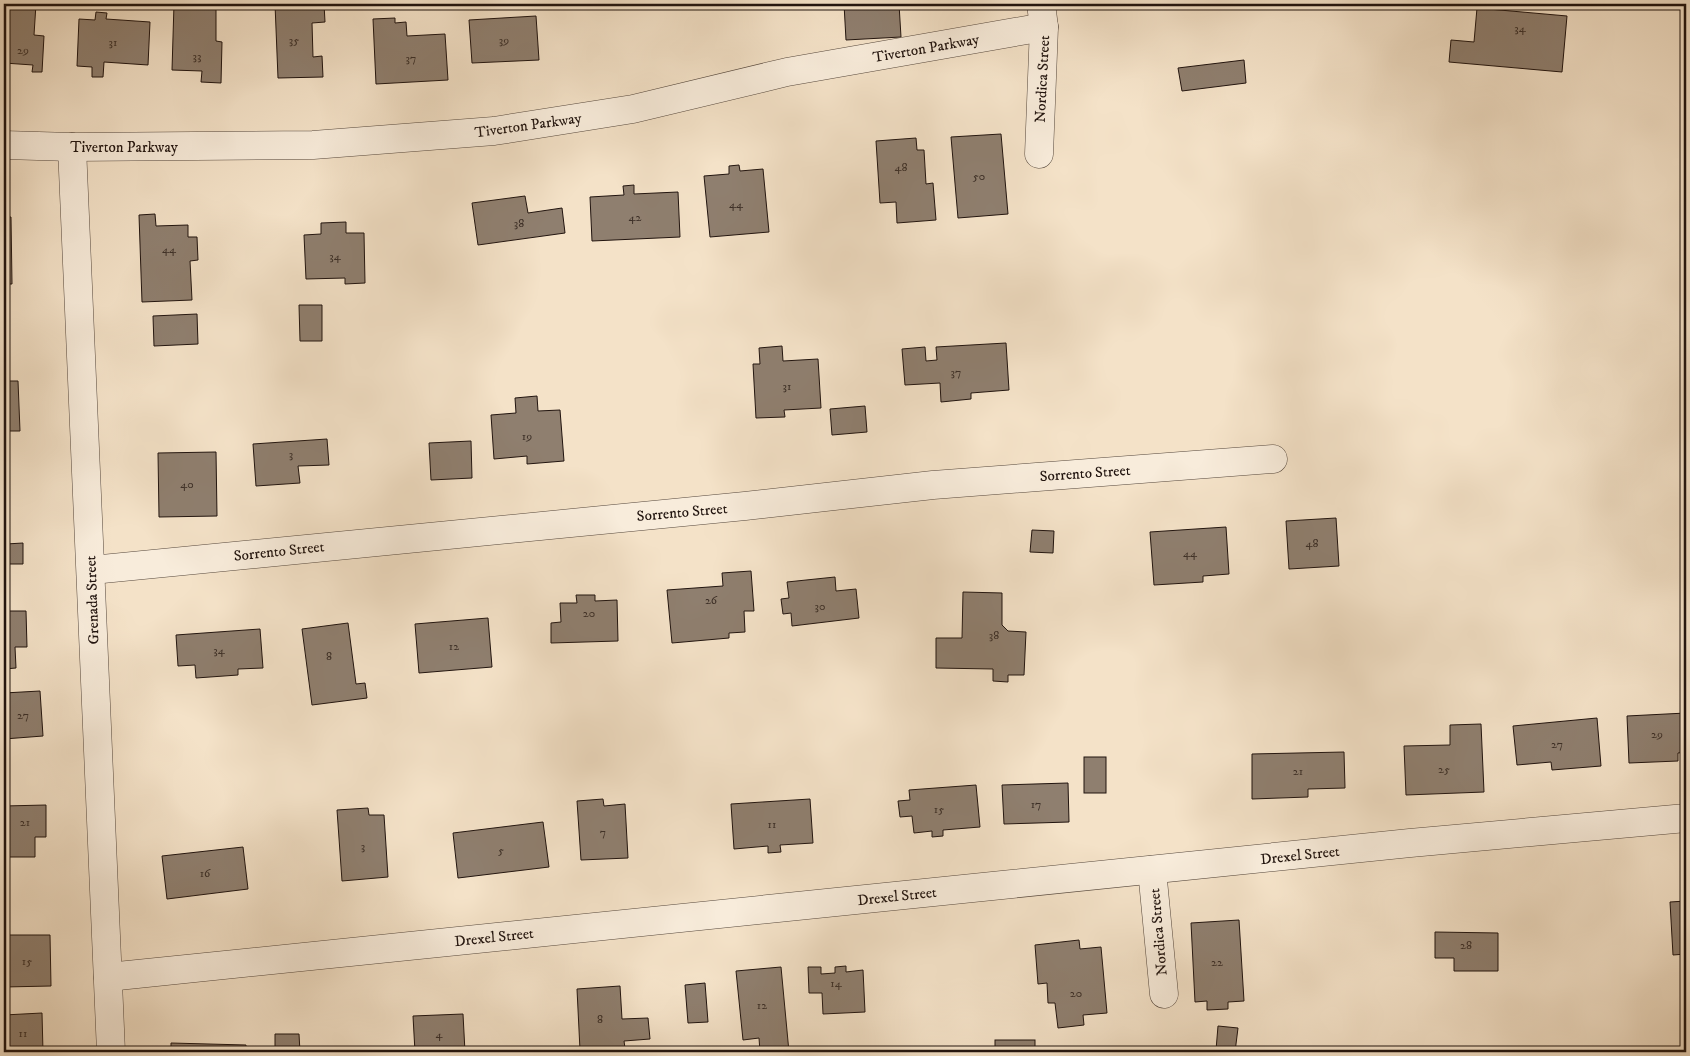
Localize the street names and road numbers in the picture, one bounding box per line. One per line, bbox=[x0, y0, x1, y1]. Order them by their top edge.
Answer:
street label: Tiverton Parkway bbox=[871, 30, 982, 67]
street label: Nordica Street bbox=[1031, 35, 1054, 123]
street label: Tiverton Parkway bbox=[473, 108, 584, 142]
street label: Tiverton Parkway bbox=[70, 138, 179, 157]
street label: Sorrento Street bbox=[1039, 461, 1131, 486]
street label: Sorrento Street bbox=[636, 499, 728, 526]
street label: Sorrento Street bbox=[233, 537, 325, 566]
street label: Grenada Street bbox=[81, 555, 104, 645]
street label: Drexel Street bbox=[1259, 842, 1341, 869]
street label: Drexel Street bbox=[856, 883, 938, 910]
street label: Nordica Street bbox=[1145, 887, 1172, 976]
street label: Drexel Street bbox=[453, 924, 535, 951]

